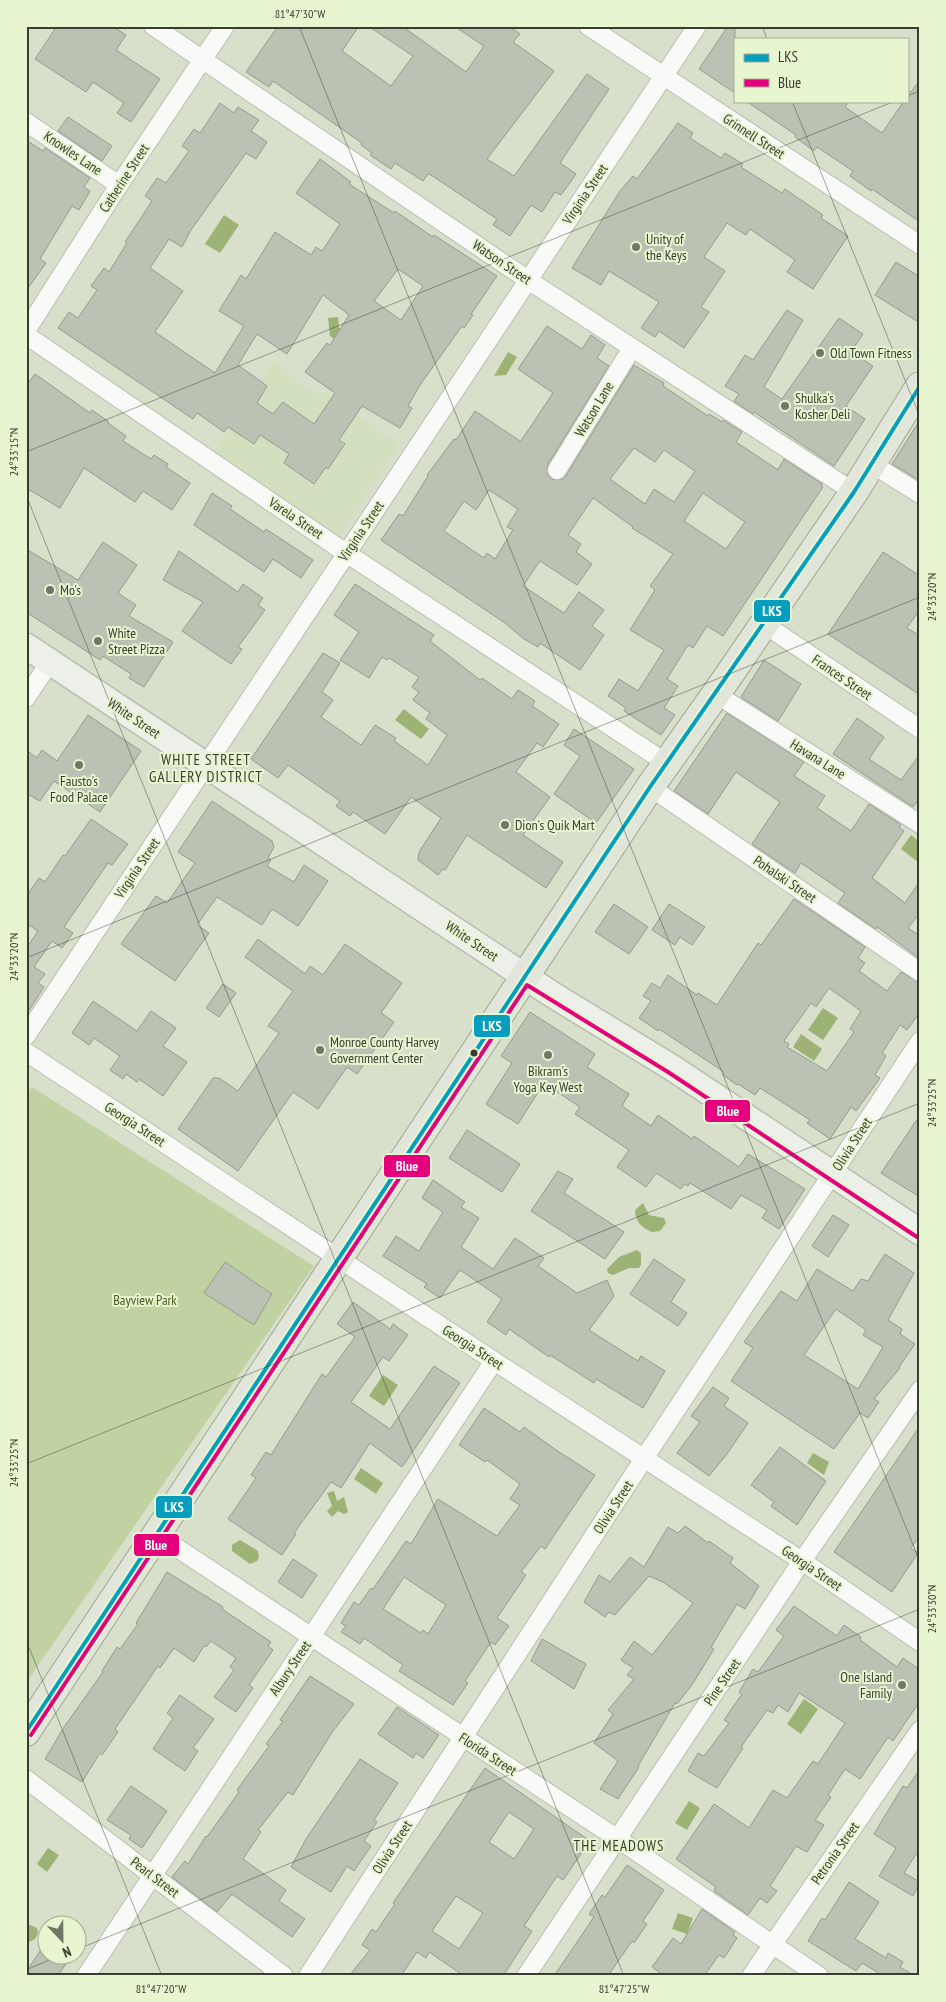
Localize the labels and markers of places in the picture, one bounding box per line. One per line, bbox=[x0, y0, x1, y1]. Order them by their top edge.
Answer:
place label: Unity of the Keys bbox=[646, 230, 687, 264]
marker: Unity of the Keys bbox=[630, 241, 642, 253]
place label: Old Town Fitness bbox=[830, 344, 912, 362]
marker: Old Town Fitness bbox=[814, 347, 826, 359]
place label: Shulka's Kosher Deli bbox=[795, 389, 850, 423]
marker: Shulka's Kosher Deli bbox=[779, 400, 791, 412]
place label: Mo's bbox=[60, 581, 81, 599]
marker: Mo's bbox=[44, 584, 56, 596]
place label: White Street Pizza bbox=[108, 624, 165, 658]
marker: White Street Pizza bbox=[92, 635, 104, 647]
marker: Fausto's Food Palace bbox=[73, 759, 85, 771]
place label: Fausto's Food Palace bbox=[50, 772, 108, 806]
place label: Dion's Quik Mart bbox=[515, 816, 595, 834]
marker: Dion's Quik Mart bbox=[499, 819, 511, 831]
place label: Monroe County Harvey Government Center bbox=[330, 1033, 440, 1067]
marker: Monroe County Harvey Government Center bbox=[314, 1044, 326, 1056]
unlabelled marker bbox=[469, 1048, 479, 1058]
marker: Bikram's Yoga Key West bbox=[542, 1049, 554, 1061]
place label: Bikram's Yoga Key West bbox=[514, 1062, 583, 1096]
place label: One Island Family bbox=[840, 1668, 893, 1702]
marker: One Island Family bbox=[896, 1679, 908, 1691]

